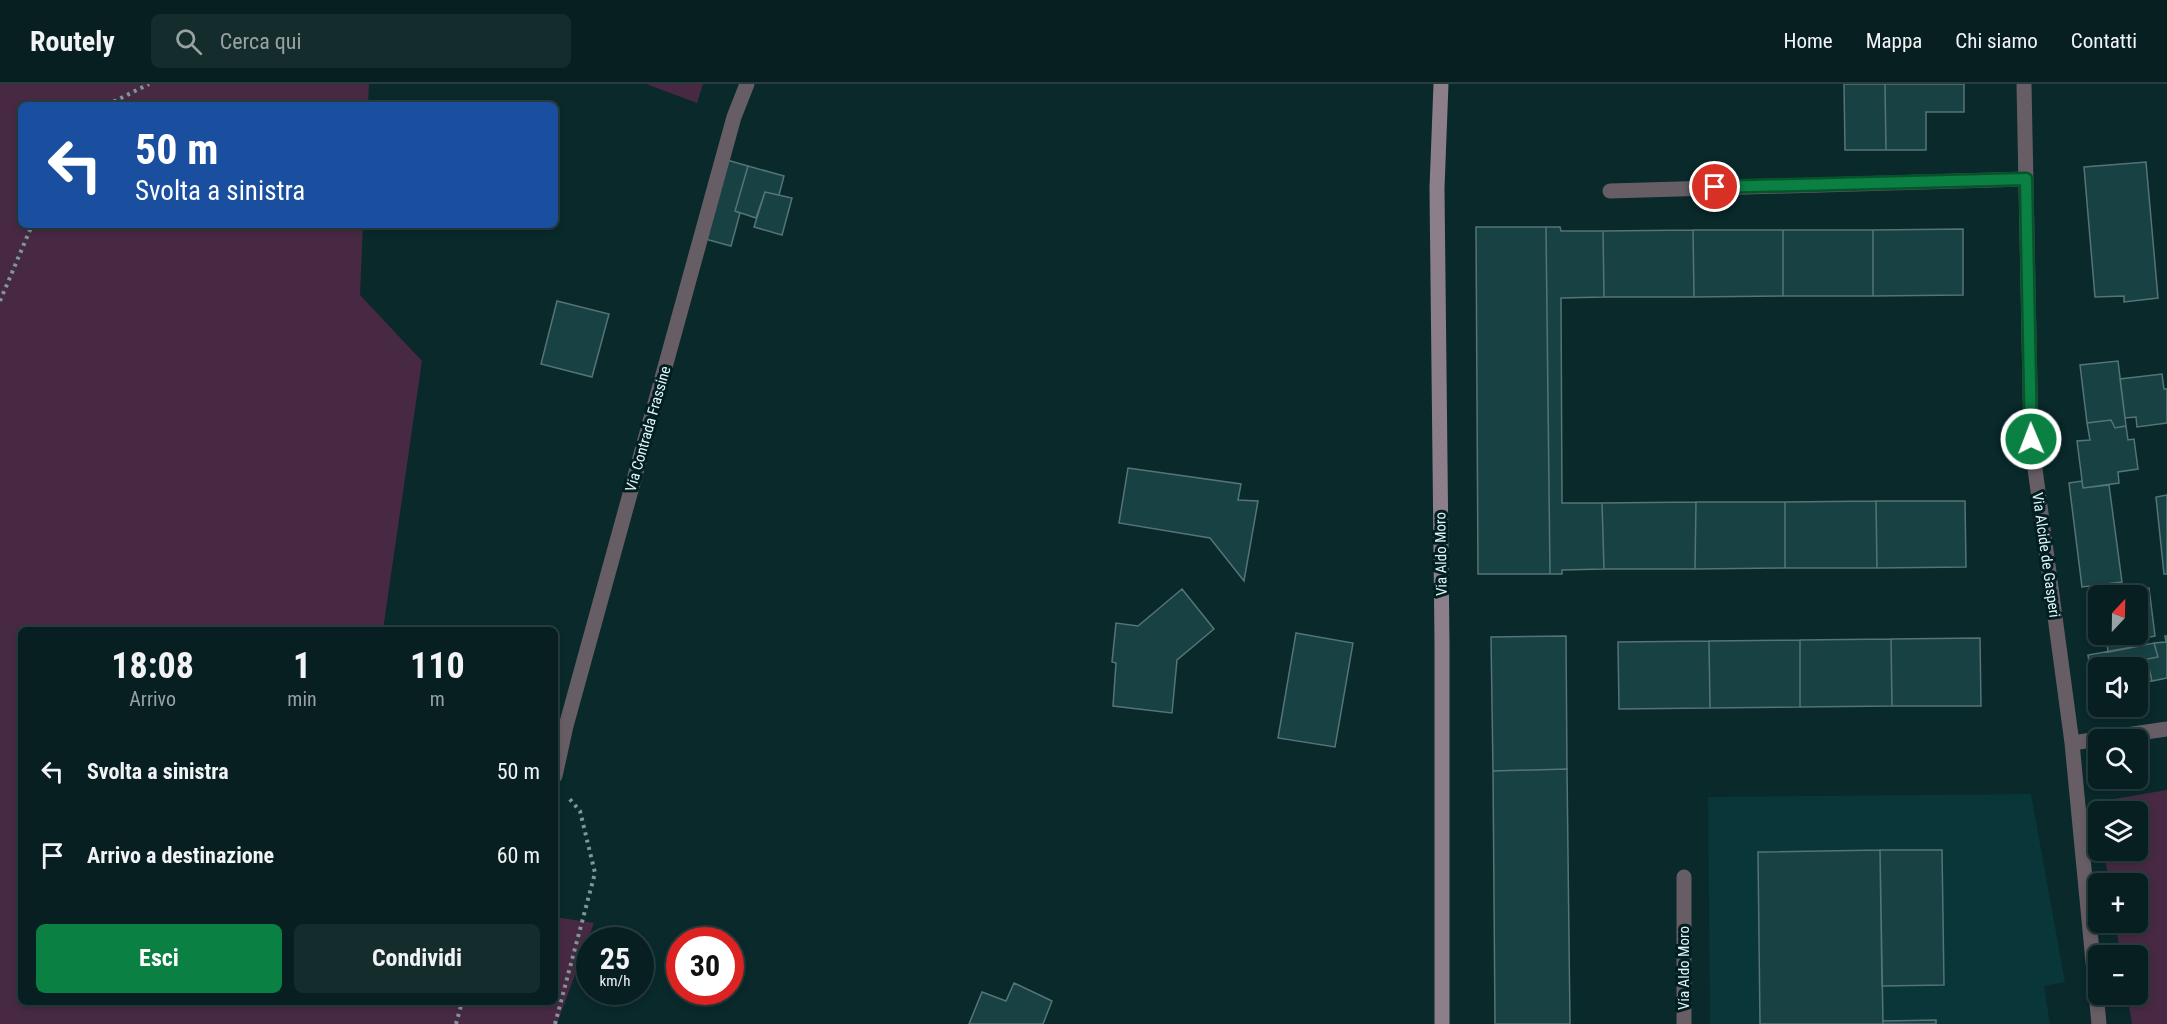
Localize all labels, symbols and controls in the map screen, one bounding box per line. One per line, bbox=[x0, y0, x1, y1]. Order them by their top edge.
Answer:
search box bbox=[151, 14, 571, 68]
text: Routely bbox=[30, 25, 115, 58]
icon: search bbox=[172, 25, 205, 58]
text: Cerca qui bbox=[220, 29, 301, 54]
text: Home bbox=[1783, 29, 1833, 53]
text: Mappa bbox=[1866, 29, 1922, 53]
text: Chi siamo bbox=[1955, 29, 2038, 53]
text: Contatti bbox=[2071, 29, 2137, 53]
text: 50 m bbox=[135, 125, 218, 174]
icon: left bbox=[36, 126, 114, 204]
pin bbox=[1689, 161, 1740, 212]
icon: arrive bbox=[1698, 170, 1731, 203]
text: Svolta a sinistra bbox=[135, 175, 305, 207]
street label: Via Contrada Frassine bbox=[621, 364, 675, 494]
position arrow bbox=[1999, 407, 2063, 471]
street label: Via Alcide de Gasperi bbox=[2028, 491, 2064, 619]
street label: Via Aldo Moro bbox=[1431, 512, 1451, 596]
north arrow bbox=[2088, 585, 2148, 645]
map controls bbox=[2088, 585, 2148, 1005]
text: 18:08 bbox=[111, 645, 194, 687]
text: 1 bbox=[293, 645, 311, 687]
text: 110 bbox=[410, 645, 465, 687]
button: sound bbox=[2088, 657, 2148, 717]
text: Arrivo bbox=[129, 687, 176, 711]
text: min bbox=[287, 687, 317, 711]
text: m bbox=[430, 687, 445, 711]
button: search bbox=[2088, 729, 2148, 789]
icon: left bbox=[36, 755, 69, 788]
text: Svolta a sinistra bbox=[87, 759, 229, 784]
text: 50 m bbox=[497, 759, 540, 784]
button: layers bbox=[2088, 801, 2148, 861]
icon: arrive bbox=[36, 839, 69, 872]
text: Arrivo a destinazione bbox=[87, 843, 274, 868]
text: 60 m bbox=[497, 843, 540, 868]
button: + bbox=[2088, 873, 2148, 933]
button: Esci bbox=[36, 924, 282, 993]
button: Condividi bbox=[294, 924, 540, 993]
street label: Via Aldo Moro bbox=[1675, 926, 1693, 1010]
speed limit sign: 30 bbox=[666, 927, 744, 1005]
text: 25 bbox=[600, 941, 630, 976]
button: − bbox=[2088, 945, 2148, 1005]
text: km/h bbox=[600, 972, 630, 990]

